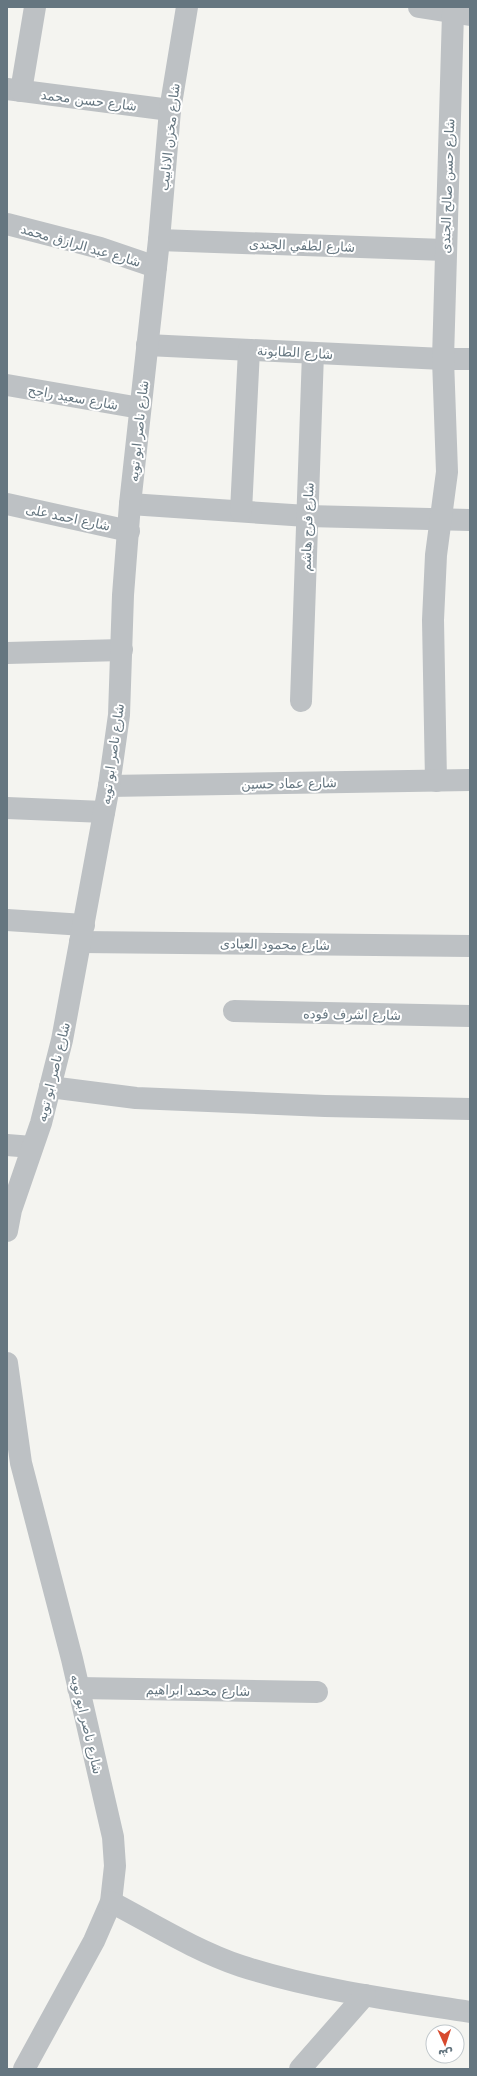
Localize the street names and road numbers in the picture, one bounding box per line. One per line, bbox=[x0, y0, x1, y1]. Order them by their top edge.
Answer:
street label: شارع مخزن الانابيب bbox=[156, 82, 184, 192]
street label: شارع حسن محمد bbox=[40, 87, 138, 115]
street label: شارع حسن صالح الجندى bbox=[438, 118, 458, 254]
street label: شارع عبد الرازق محمد bbox=[19, 221, 143, 271]
street label: شارع لطفي الجندى bbox=[249, 236, 355, 256]
street label: شارع الطابونة bbox=[257, 343, 333, 363]
street label: شارع ناصر ابو تويه bbox=[126, 380, 152, 483]
street label: شارع سعيد راجح bbox=[26, 382, 119, 414]
street label: شارع فرج هاشم bbox=[298, 482, 318, 572]
street label: شارع احمد على bbox=[24, 501, 112, 535]
street label: شارع ناصر ابو تويه bbox=[98, 703, 128, 806]
street label: شارع عماد حسين bbox=[241, 775, 337, 793]
street label: شارع محمود العيادى bbox=[220, 936, 330, 954]
street label: شارع اشرف فوده bbox=[303, 1006, 401, 1024]
street label: شارع ناصر ابو تويه bbox=[34, 1021, 74, 1124]
street label: شارع ناصر ابو تويه bbox=[67, 1673, 105, 1776]
street label: شارع محمد ابراهيم bbox=[146, 1682, 250, 1700]

